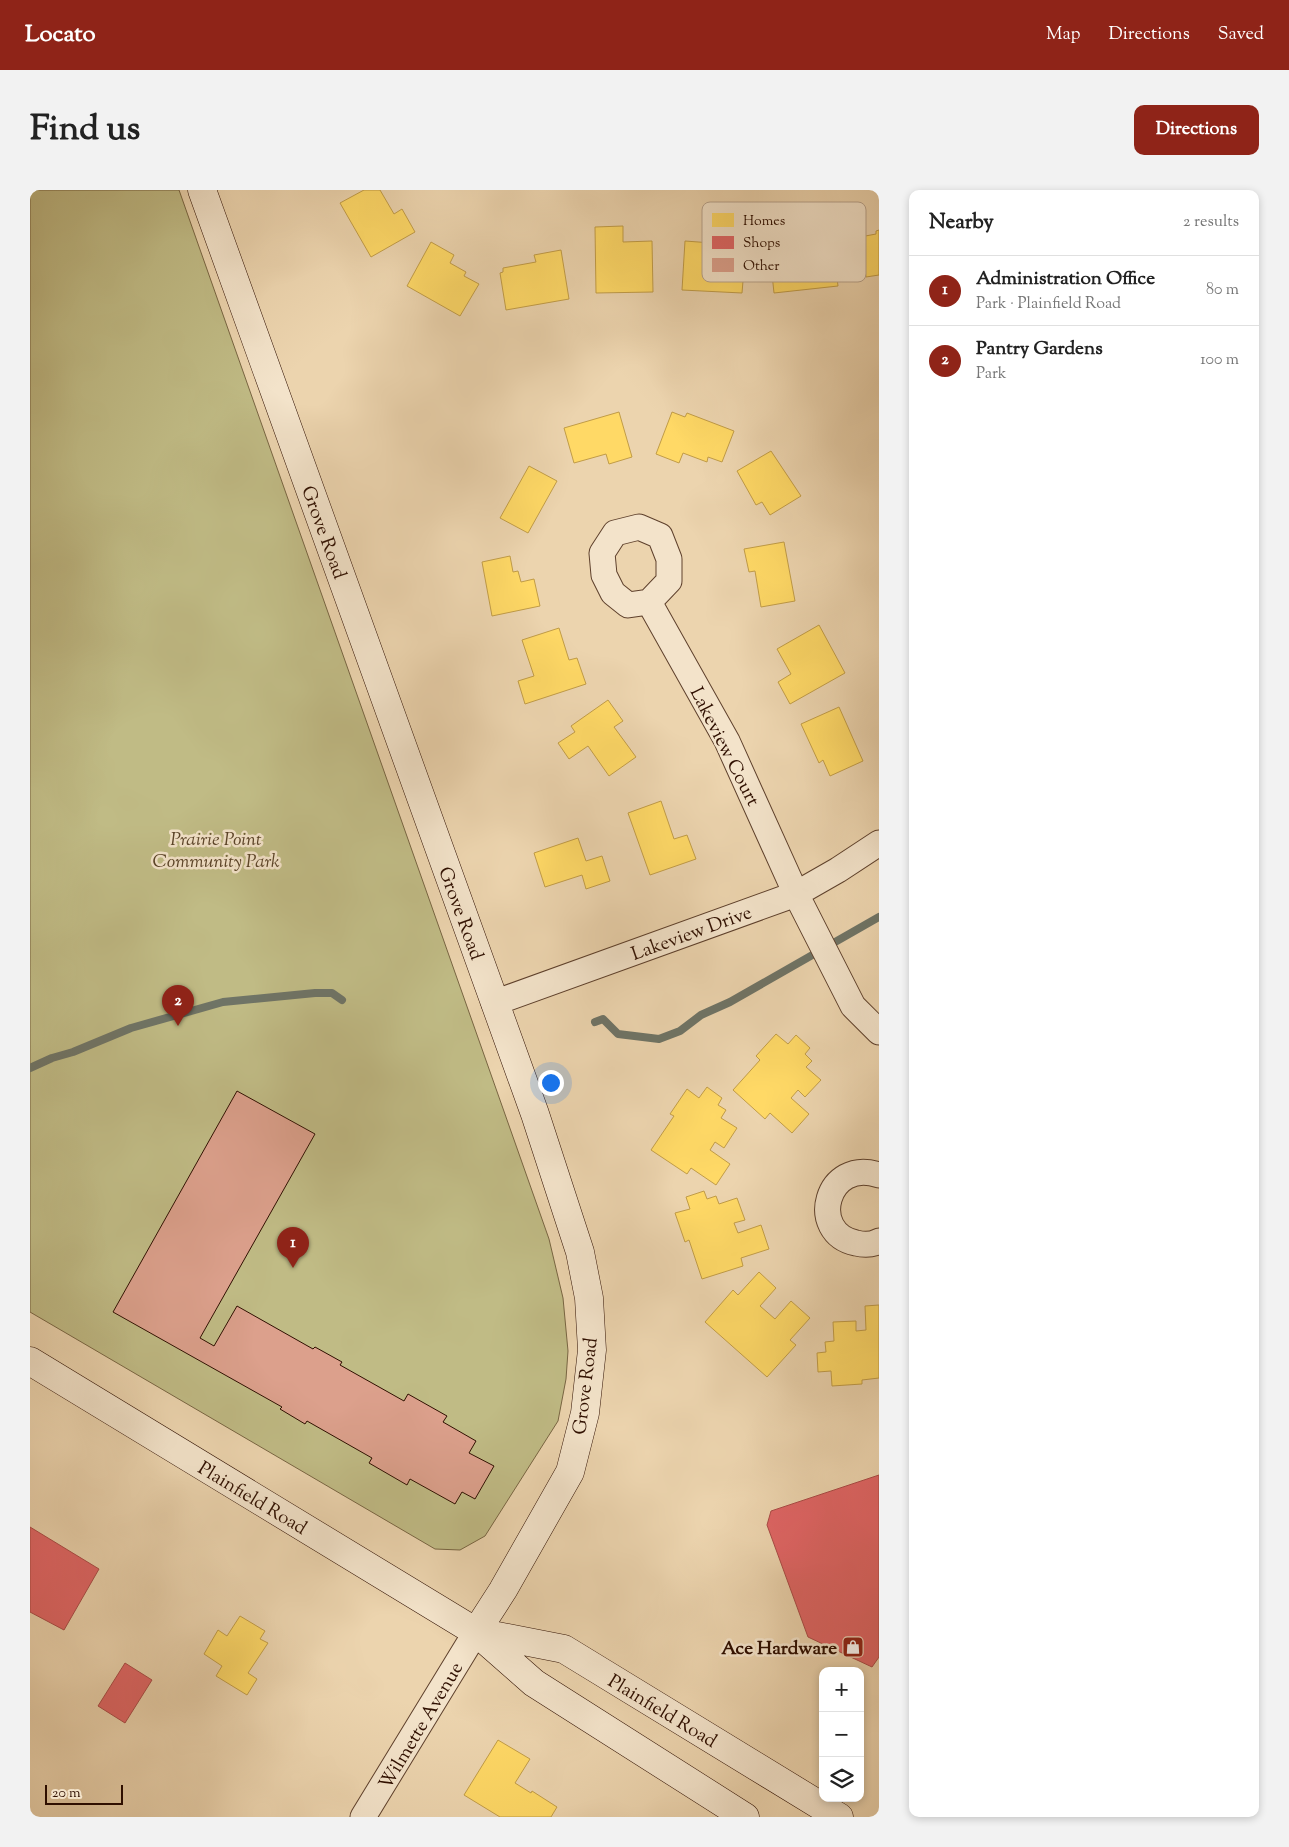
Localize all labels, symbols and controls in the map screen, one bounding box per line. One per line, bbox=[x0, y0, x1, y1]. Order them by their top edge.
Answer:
text: Locato bbox=[25, 18, 96, 52]
text: Map bbox=[1046, 22, 1081, 48]
text: Directions bbox=[1109, 22, 1190, 48]
text: Saved bbox=[1218, 22, 1264, 48]
text: Find us bbox=[30, 105, 140, 156]
button: Directions bbox=[1134, 105, 1259, 155]
legend bbox=[702, 202, 866, 282]
text: Nearby bbox=[929, 208, 994, 238]
text: 2 results bbox=[1183, 211, 1239, 234]
text: Homes bbox=[743, 212, 785, 232]
text: Shops bbox=[743, 234, 780, 254]
text: Other bbox=[743, 257, 780, 277]
text: Administration Office bbox=[976, 266, 1155, 293]
text: 1 bbox=[942, 279, 948, 302]
text: 80 m bbox=[1206, 279, 1239, 302]
text: Park · Plainfield Road bbox=[976, 293, 1121, 316]
text: Pantry Gardens bbox=[976, 336, 1103, 363]
text: 2 bbox=[941, 349, 949, 372]
text: 100 m bbox=[1200, 349, 1239, 372]
text: Park bbox=[976, 363, 1007, 386]
street label: Grove Road bbox=[293, 482, 352, 584]
street label: Lakeview Court bbox=[682, 683, 766, 812]
park label: Prairie Point Community Park bbox=[152, 827, 280, 876]
street label: Grove Road bbox=[430, 863, 489, 965]
street label: Lakeview Drive bbox=[628, 900, 756, 969]
pin: 2 bbox=[162, 985, 194, 1026]
your location bbox=[538, 1070, 564, 1096]
pin: 1 bbox=[277, 1227, 309, 1268]
street label: Grove Road bbox=[567, 1336, 606, 1436]
street label: Plainfield Road bbox=[192, 1456, 312, 1543]
shop icon: Ace Hardware bbox=[841, 1635, 865, 1659]
place label: Ace Hardware bbox=[721, 1636, 837, 1663]
street label: Wilmette Avenue bbox=[373, 1657, 471, 1795]
map controls bbox=[819, 1667, 864, 1802]
button: + bbox=[819, 1667, 864, 1712]
street label: Plainfield Road bbox=[602, 1669, 722, 1756]
button: − bbox=[819, 1712, 864, 1757]
button: layers bbox=[819, 1757, 864, 1802]
scale bar bbox=[45, 1782, 122, 1805]
text: 20 m bbox=[52, 1784, 81, 1804]

